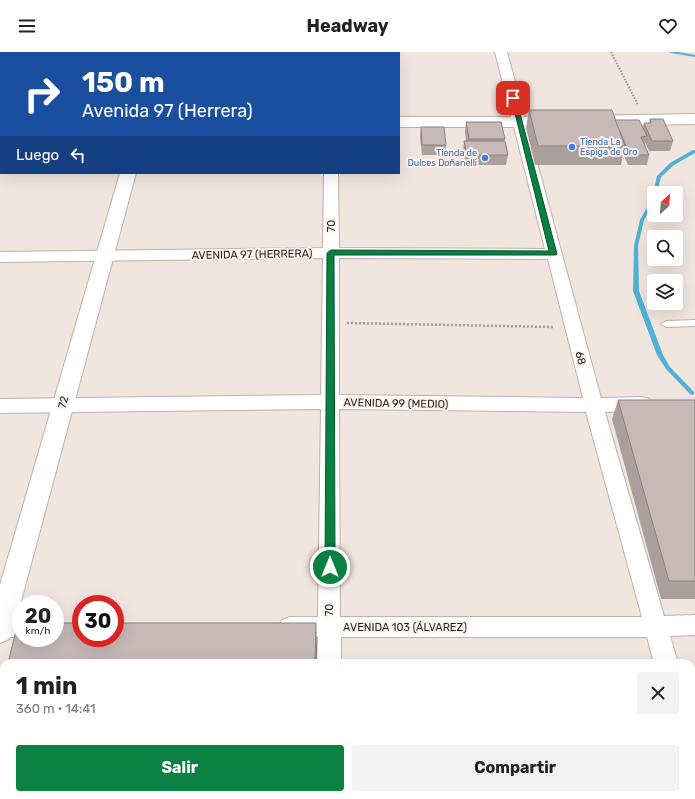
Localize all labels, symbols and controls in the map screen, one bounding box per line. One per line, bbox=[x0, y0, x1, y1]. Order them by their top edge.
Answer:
icon: menu bbox=[16, 15, 38, 37]
text: Headway bbox=[307, 15, 388, 37]
icon: heart bbox=[657, 15, 679, 37]
text: 150 m bbox=[82, 66, 165, 99]
icon: right bbox=[16, 68, 68, 120]
pin bbox=[496, 81, 530, 115]
icon: arrive bbox=[502, 87, 524, 109]
text: Avenida 97 (Herrera) bbox=[82, 100, 253, 122]
place label: Tienda La Espiga de Oro bbox=[580, 137, 637, 157]
marker: Tienda La Espiga de Oro bbox=[567, 142, 577, 152]
icon: left bbox=[67, 144, 89, 166]
text: Luego bbox=[16, 146, 59, 164]
place label: Tienda de Dulces Doñanelli bbox=[408, 148, 477, 168]
marker: Tienda de Dulces Doñanelli bbox=[480, 153, 490, 163]
north arrow bbox=[647, 186, 683, 222]
map controls bbox=[647, 186, 683, 310]
street label: 70 bbox=[325, 220, 338, 232]
button: search bbox=[647, 230, 683, 266]
street label: AVENIDA 97 (HERRERA) bbox=[192, 247, 313, 262]
button: layers bbox=[647, 274, 683, 310]
street label: 68 bbox=[572, 350, 589, 366]
street label: 72 bbox=[56, 395, 71, 410]
street label: AVENIDA 99 (MEDIO) bbox=[343, 396, 449, 411]
position arrow bbox=[309, 546, 351, 588]
speed limit sign: 30 bbox=[72, 595, 124, 647]
text: 20 bbox=[25, 604, 51, 628]
street label: 70 bbox=[323, 604, 336, 616]
street label: AVENIDA 103 (ÁLVAREZ) bbox=[343, 621, 467, 634]
text: km/h bbox=[26, 625, 50, 637]
text: 1 min bbox=[16, 672, 77, 700]
button: close bbox=[637, 672, 679, 714]
text: 360 m · 14:41 bbox=[16, 701, 96, 716]
button: Salir bbox=[16, 745, 344, 791]
button: Compartir bbox=[352, 745, 679, 791]

